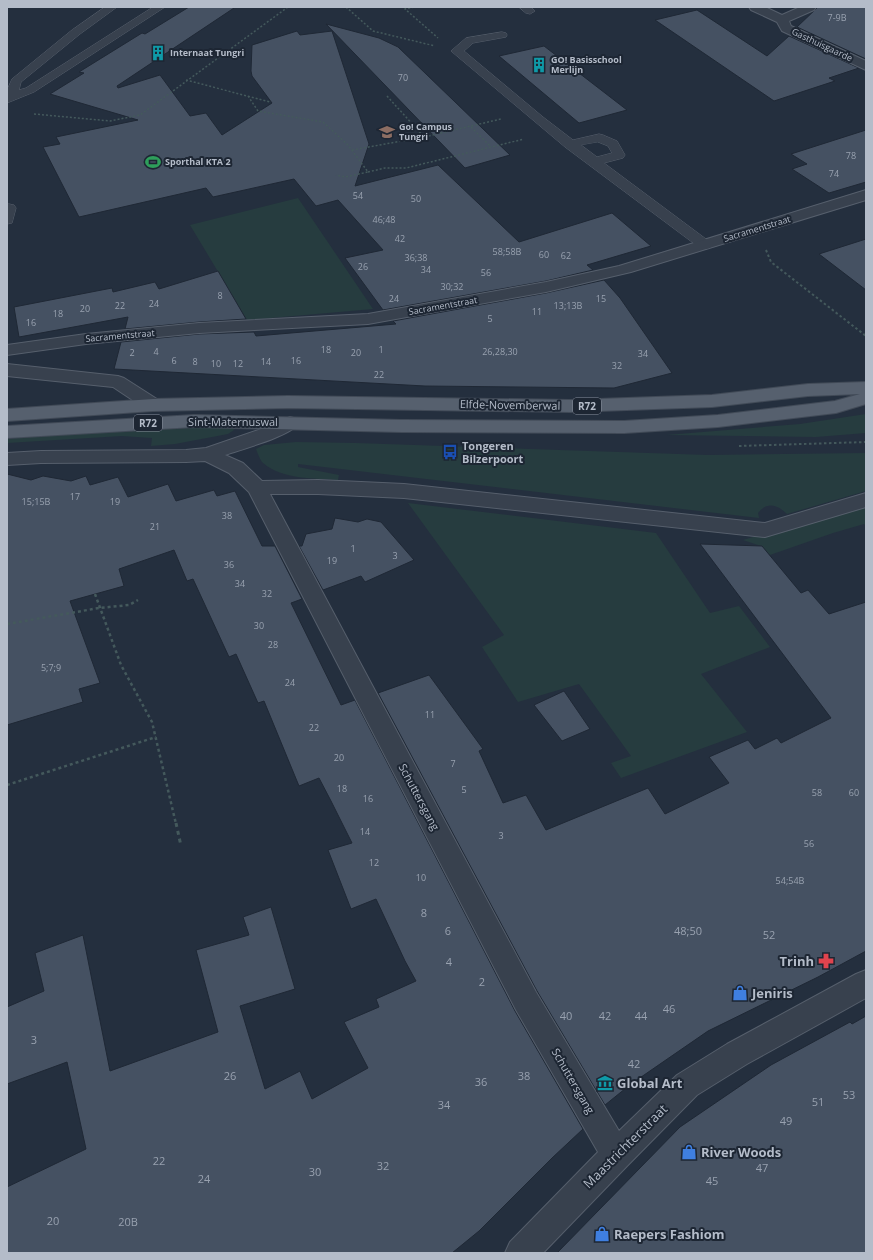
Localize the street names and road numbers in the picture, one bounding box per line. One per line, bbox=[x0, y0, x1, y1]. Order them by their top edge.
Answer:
street label: Gasthuisgaarde bbox=[790, 25, 855, 64]
street label: Sacramentstraat bbox=[722, 212, 792, 245]
street label: Sacramentstraat bbox=[408, 293, 478, 318]
street label: Sacramentstraat bbox=[85, 326, 155, 345]
street label: Elfde-Novemberwal bbox=[460, 396, 560, 413]
road number: R72 bbox=[573, 398, 601, 414]
street label: Sint-Maternuswal bbox=[188, 414, 278, 429]
road number: R72 bbox=[134, 415, 162, 431]
street label: Schuttersgang bbox=[396, 761, 443, 833]
street label: Schuttersgang bbox=[549, 1045, 598, 1116]
street label: Maastrichterstraat bbox=[579, 1100, 671, 1192]

